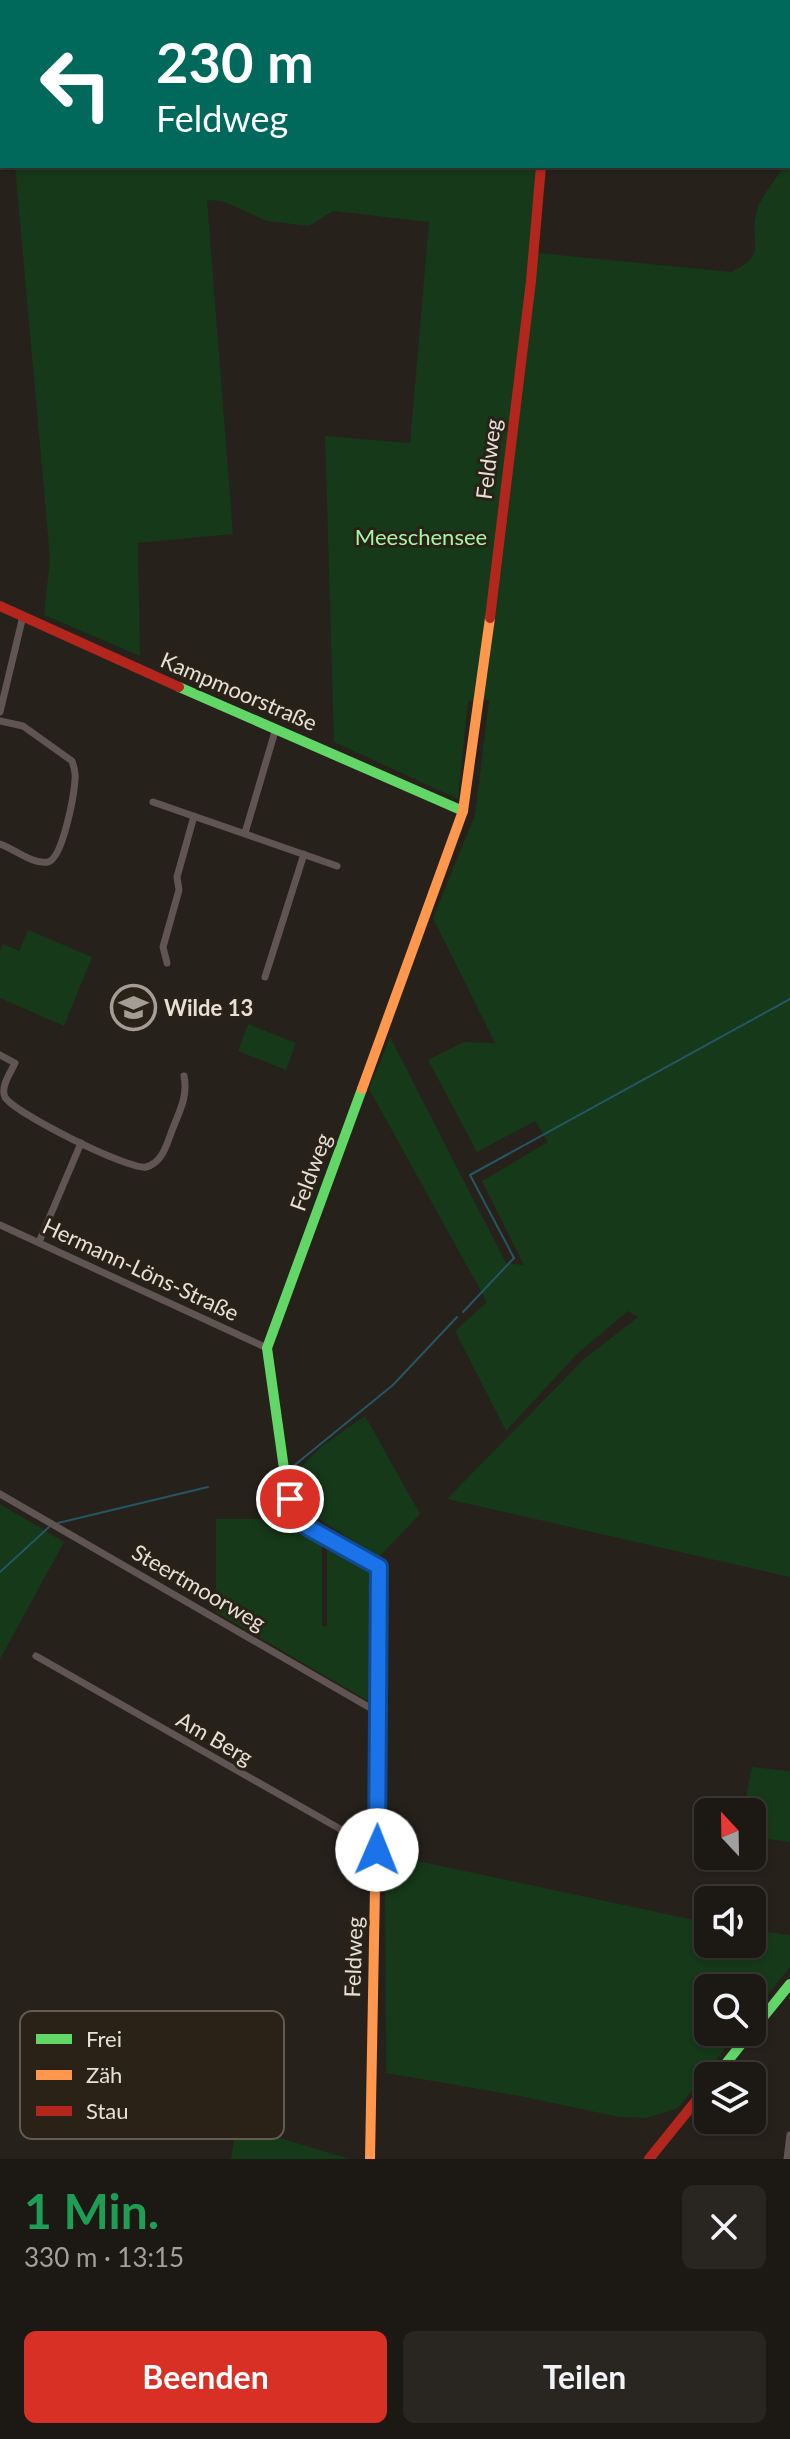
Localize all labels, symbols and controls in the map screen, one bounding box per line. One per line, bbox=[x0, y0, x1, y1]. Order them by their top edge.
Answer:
text: 230 m bbox=[156, 28, 314, 95]
icon: left bbox=[24, 32, 128, 136]
text: Feldweg bbox=[156, 96, 288, 140]
street label: Feldweg bbox=[470, 417, 506, 501]
park label: Meeschensee bbox=[355, 523, 487, 550]
street label: Kampmoorstraße bbox=[157, 646, 321, 736]
school or university icon: Wilde 13 bbox=[109, 983, 157, 1031]
place label: Wilde 13 bbox=[164, 994, 253, 1021]
street label: Feldweg bbox=[283, 1129, 337, 1215]
street label: Hermann-Löns-Straße bbox=[39, 1212, 243, 1326]
pin bbox=[256, 1465, 324, 1533]
icon: arrive bbox=[268, 1477, 312, 1521]
street label: Steertmoorweg bbox=[127, 1538, 271, 1636]
street label: Am Berg bbox=[172, 1705, 258, 1771]
north arrow bbox=[694, 1798, 766, 1870]
map controls bbox=[694, 1798, 766, 2134]
position arrow bbox=[335, 1808, 419, 1892]
button: sound bbox=[694, 1886, 766, 1958]
street label: Feldweg bbox=[338, 1916, 368, 1998]
button: search bbox=[694, 1974, 766, 2046]
legend bbox=[20, 2011, 284, 2139]
text: Frei bbox=[86, 2025, 122, 2052]
text: Zäh bbox=[86, 2061, 122, 2088]
button: layers bbox=[694, 2062, 766, 2134]
text: Stau bbox=[86, 2097, 129, 2124]
text: 1 Min. bbox=[24, 2182, 159, 2239]
button: close bbox=[682, 2185, 766, 2269]
text: 330 m · 13:15 bbox=[24, 2241, 184, 2273]
button: Beenden bbox=[24, 2331, 387, 2423]
button: Teilen bbox=[403, 2331, 766, 2423]

